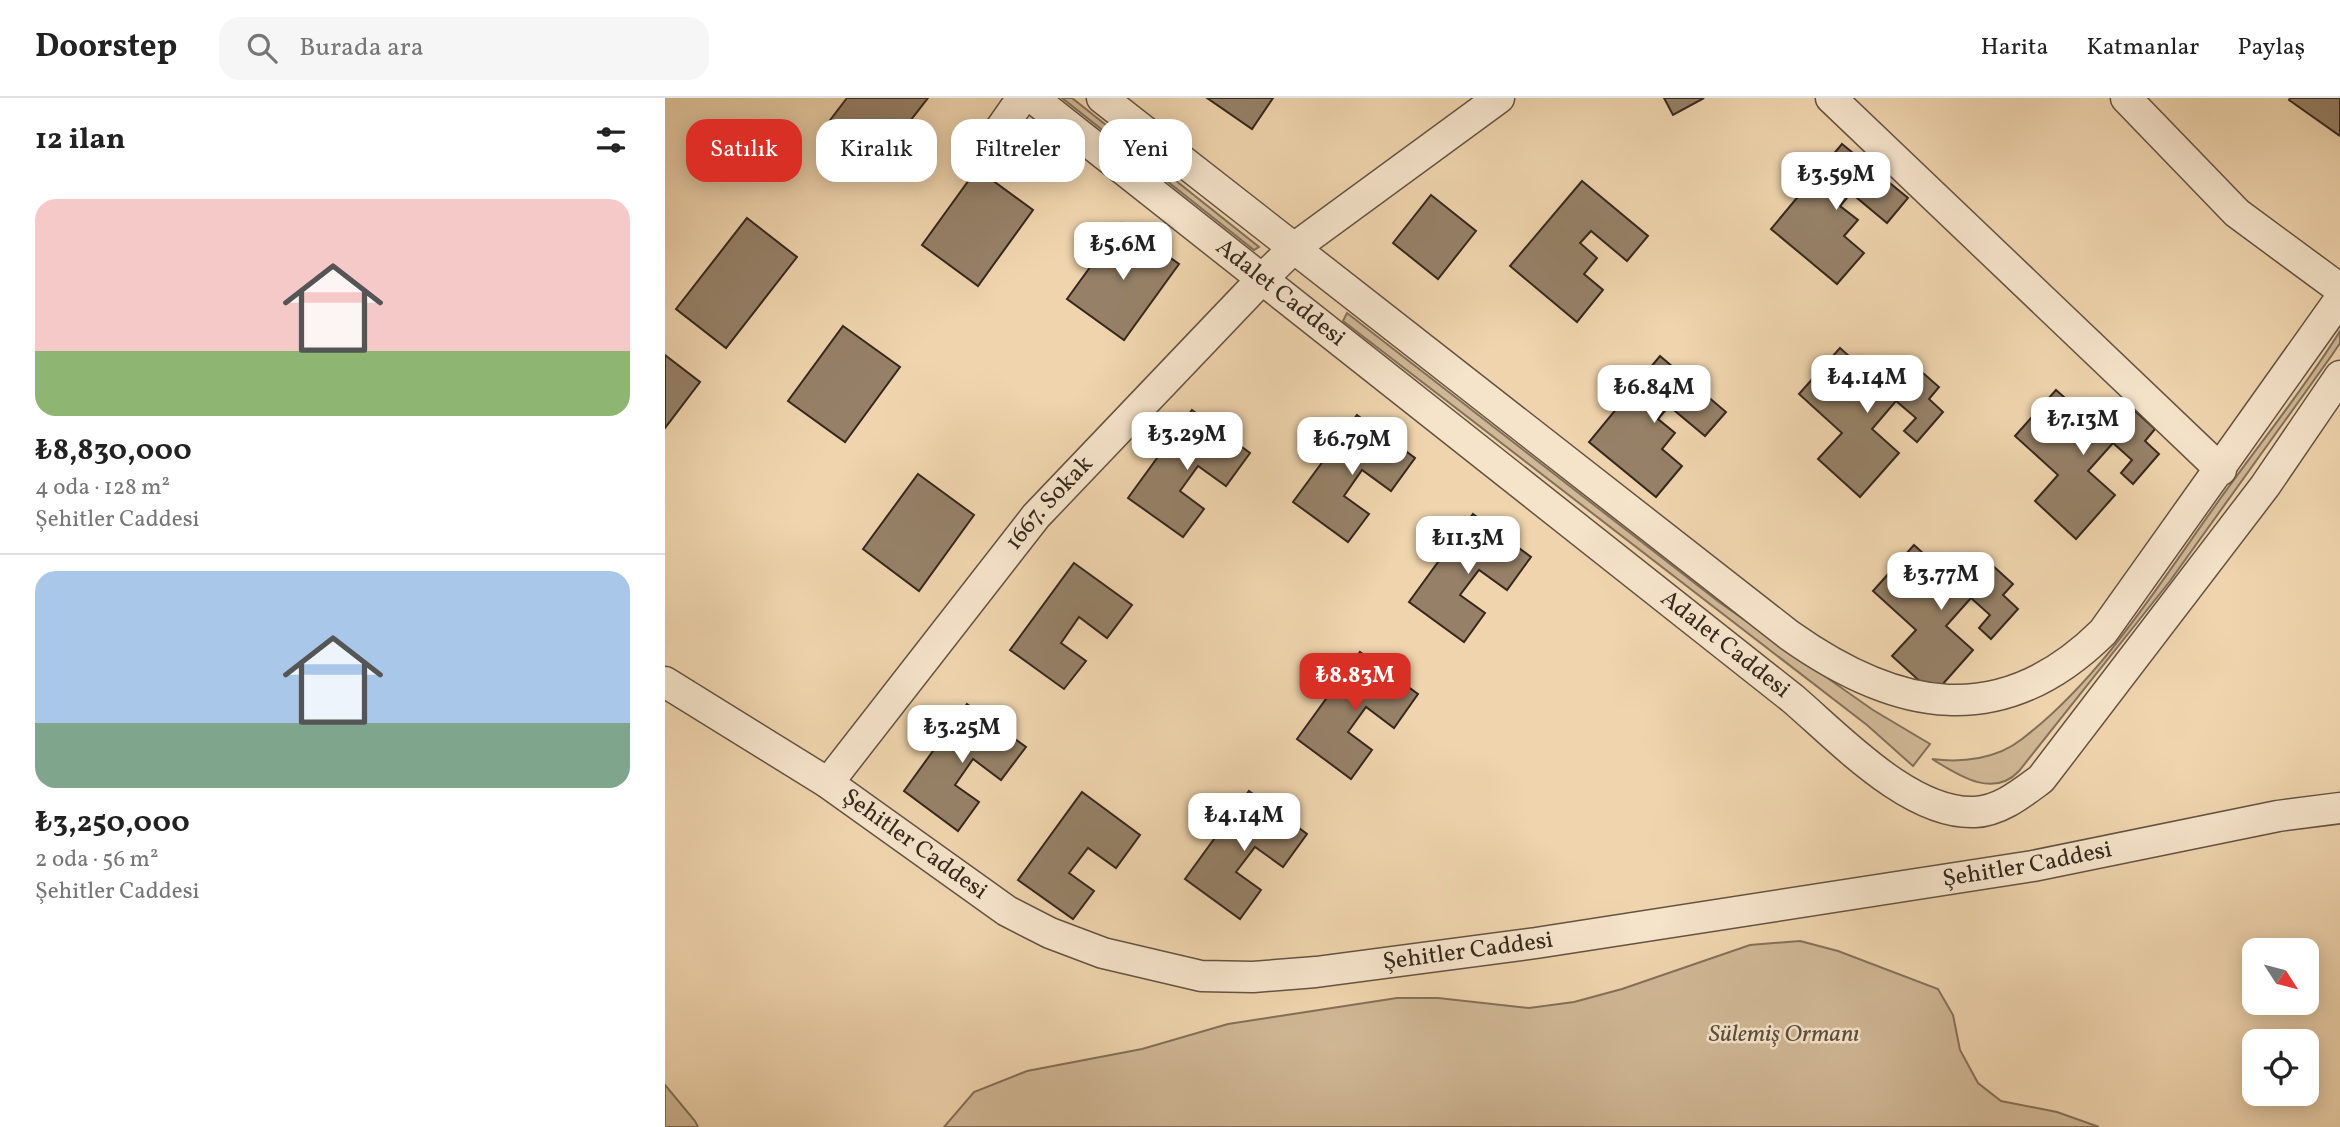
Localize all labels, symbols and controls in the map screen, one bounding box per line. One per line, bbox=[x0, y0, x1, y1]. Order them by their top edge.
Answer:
search box bbox=[219, 17, 709, 80]
text: Doorstep bbox=[35, 25, 177, 71]
icon: search bbox=[243, 29, 281, 67]
text: Burada ara bbox=[299, 30, 424, 66]
text: Harita bbox=[1981, 31, 2048, 65]
text: Katmanlar bbox=[2086, 31, 2199, 65]
text: Paylaş bbox=[2237, 31, 2305, 65]
text: 12 ilan bbox=[35, 119, 126, 161]
chip: Satılık bbox=[686, 119, 802, 182]
chip: Kiralık bbox=[816, 119, 937, 182]
chip: Filtreler bbox=[951, 119, 1085, 182]
chip: Yeni bbox=[1099, 119, 1192, 182]
icon: filters bbox=[592, 121, 630, 159]
pin: ₺3.59M bbox=[1779, 152, 1893, 212]
text: ₺3.59M bbox=[1797, 159, 1875, 191]
pin: ₺5.6M bbox=[1074, 222, 1172, 282]
text: ₺5.6M bbox=[1090, 229, 1156, 261]
street label: Adalet Caddesi bbox=[1208, 231, 1352, 355]
icon: home bbox=[270, 245, 396, 371]
pin: ₺4.14M bbox=[1810, 356, 1924, 415]
text: ₺4.14M bbox=[1827, 362, 1907, 394]
pin: ₺6.84M bbox=[1597, 366, 1711, 425]
text: ₺6.84M bbox=[1614, 372, 1694, 404]
pin: ₺7.13M bbox=[2026, 398, 2140, 457]
text: ₺7.13M bbox=[2047, 404, 2119, 436]
pin: ₺3.29M bbox=[1130, 412, 1244, 472]
pin: ₺6.79M bbox=[1295, 418, 1409, 477]
text: ₺3.29M bbox=[1148, 419, 1226, 451]
text: ₺6.79M bbox=[1313, 424, 1391, 456]
text: ₺8,830,000 bbox=[35, 430, 192, 472]
street label: 1667. Sokak bbox=[998, 448, 1102, 558]
text: 4 oda · 128 m² bbox=[35, 472, 170, 504]
text: Şehitler Caddesi bbox=[35, 504, 199, 536]
pin: ₺11.3M bbox=[1411, 517, 1525, 576]
text: ₺11.3M bbox=[1432, 523, 1504, 555]
pin: ₺3.77M bbox=[1884, 552, 1998, 612]
text: ₺3.77M bbox=[1903, 559, 1979, 591]
street label: Adalet Caddesi bbox=[1653, 583, 1797, 707]
icon: home bbox=[270, 617, 396, 743]
pin: ₺8.83M bbox=[1298, 654, 1412, 713]
text: ₺8.83M bbox=[1316, 660, 1394, 692]
pin: ₺3.25M bbox=[905, 706, 1019, 765]
text: ₺3.25M bbox=[923, 712, 1001, 744]
street label: Şehitler Caddesi bbox=[835, 781, 994, 909]
pin: ₺4.14M bbox=[1187, 794, 1301, 853]
text: ₺4.14M bbox=[1204, 800, 1284, 832]
text: ₺3,250,000 bbox=[35, 802, 190, 844]
street label: Şehitler Caddesi bbox=[1940, 833, 2115, 897]
text: 2 oda · 56 m² bbox=[35, 844, 159, 876]
text: Şehitler Caddesi bbox=[35, 876, 199, 908]
street label: Şehitler Caddesi bbox=[1381, 924, 1556, 980]
north arrow bbox=[2242, 938, 2319, 1015]
map controls bbox=[2242, 938, 2319, 1106]
park label: Sülemiş Ormanı bbox=[1709, 1018, 1859, 1052]
button: locate bbox=[2242, 1029, 2319, 1106]

